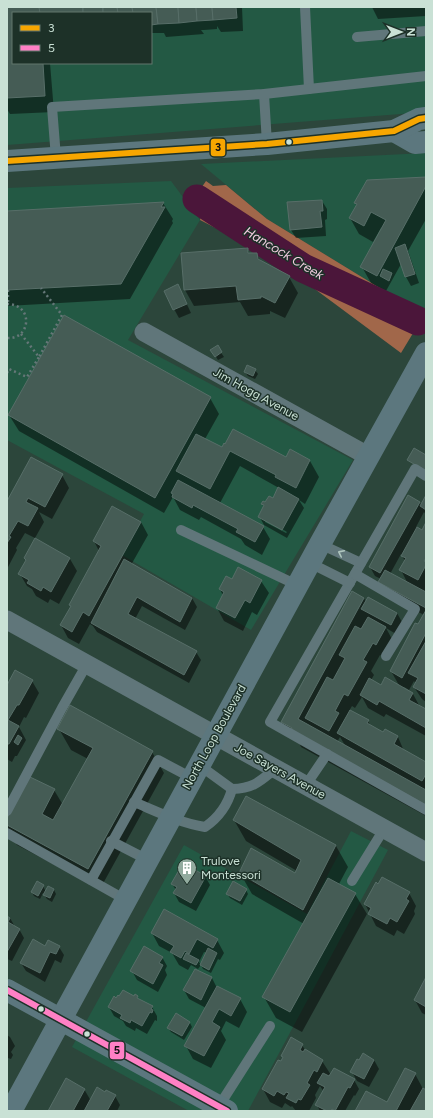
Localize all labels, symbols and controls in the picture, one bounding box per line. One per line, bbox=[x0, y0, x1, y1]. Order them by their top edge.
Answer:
legend bbox=[12, 12, 152, 64]
north arrow bbox=[381, 12, 421, 52]
text: 3 bbox=[48, 21, 55, 35]
text: N bbox=[404, 28, 417, 36]
text: 5 bbox=[48, 41, 55, 55]
unlabelled marker bbox=[284, 137, 294, 147]
line badge: 3 bbox=[210, 138, 226, 157]
text: 3 bbox=[215, 141, 221, 154]
water label: Hancock Creek bbox=[241, 223, 327, 283]
street label: Jim Hogg Avenue bbox=[211, 365, 302, 424]
one-way arrow bbox=[337, 551, 345, 558]
street label: North Loop Boulevard bbox=[179, 682, 249, 792]
street label: Joe Sayers Avenue bbox=[232, 740, 328, 802]
place label: Trulove Montessori bbox=[201, 854, 261, 882]
building icon: Trulove Montessori bbox=[176, 857, 198, 885]
unlabelled marker bbox=[36, 1004, 46, 1014]
unlabelled marker bbox=[82, 1029, 92, 1039]
line badge: 5 bbox=[109, 1041, 125, 1060]
text: 5 bbox=[114, 1044, 120, 1057]

